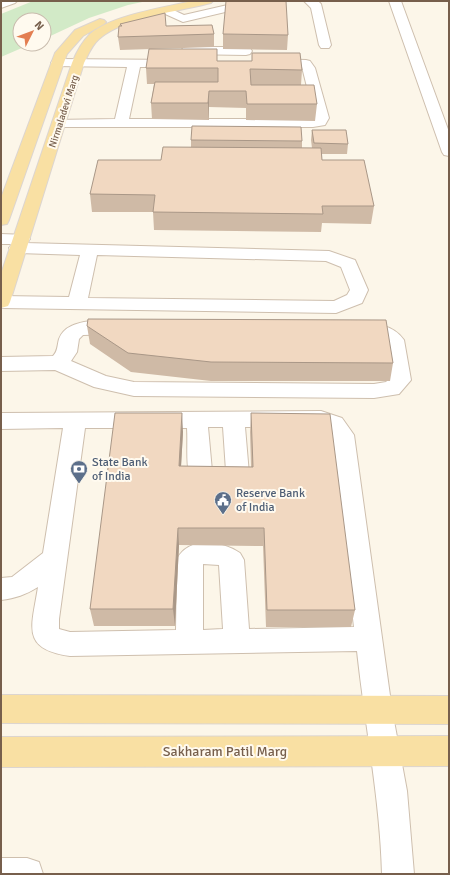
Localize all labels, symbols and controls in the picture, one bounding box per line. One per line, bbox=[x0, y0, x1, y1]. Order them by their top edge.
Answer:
north arrow bbox=[12, 12, 52, 52]
text: N bbox=[32, 18, 46, 33]
street label: Nirmaladevi Marg bbox=[47, 73, 81, 149]
place label: State Bank of India bbox=[92, 455, 147, 484]
bank icon: State Bank of India bbox=[69, 459, 89, 484]
place label: Reserve Bank of India bbox=[236, 486, 305, 515]
public building icon: Reserve Bank of India bbox=[213, 490, 233, 515]
street label: Sakharam Patil Marg bbox=[163, 743, 287, 760]

